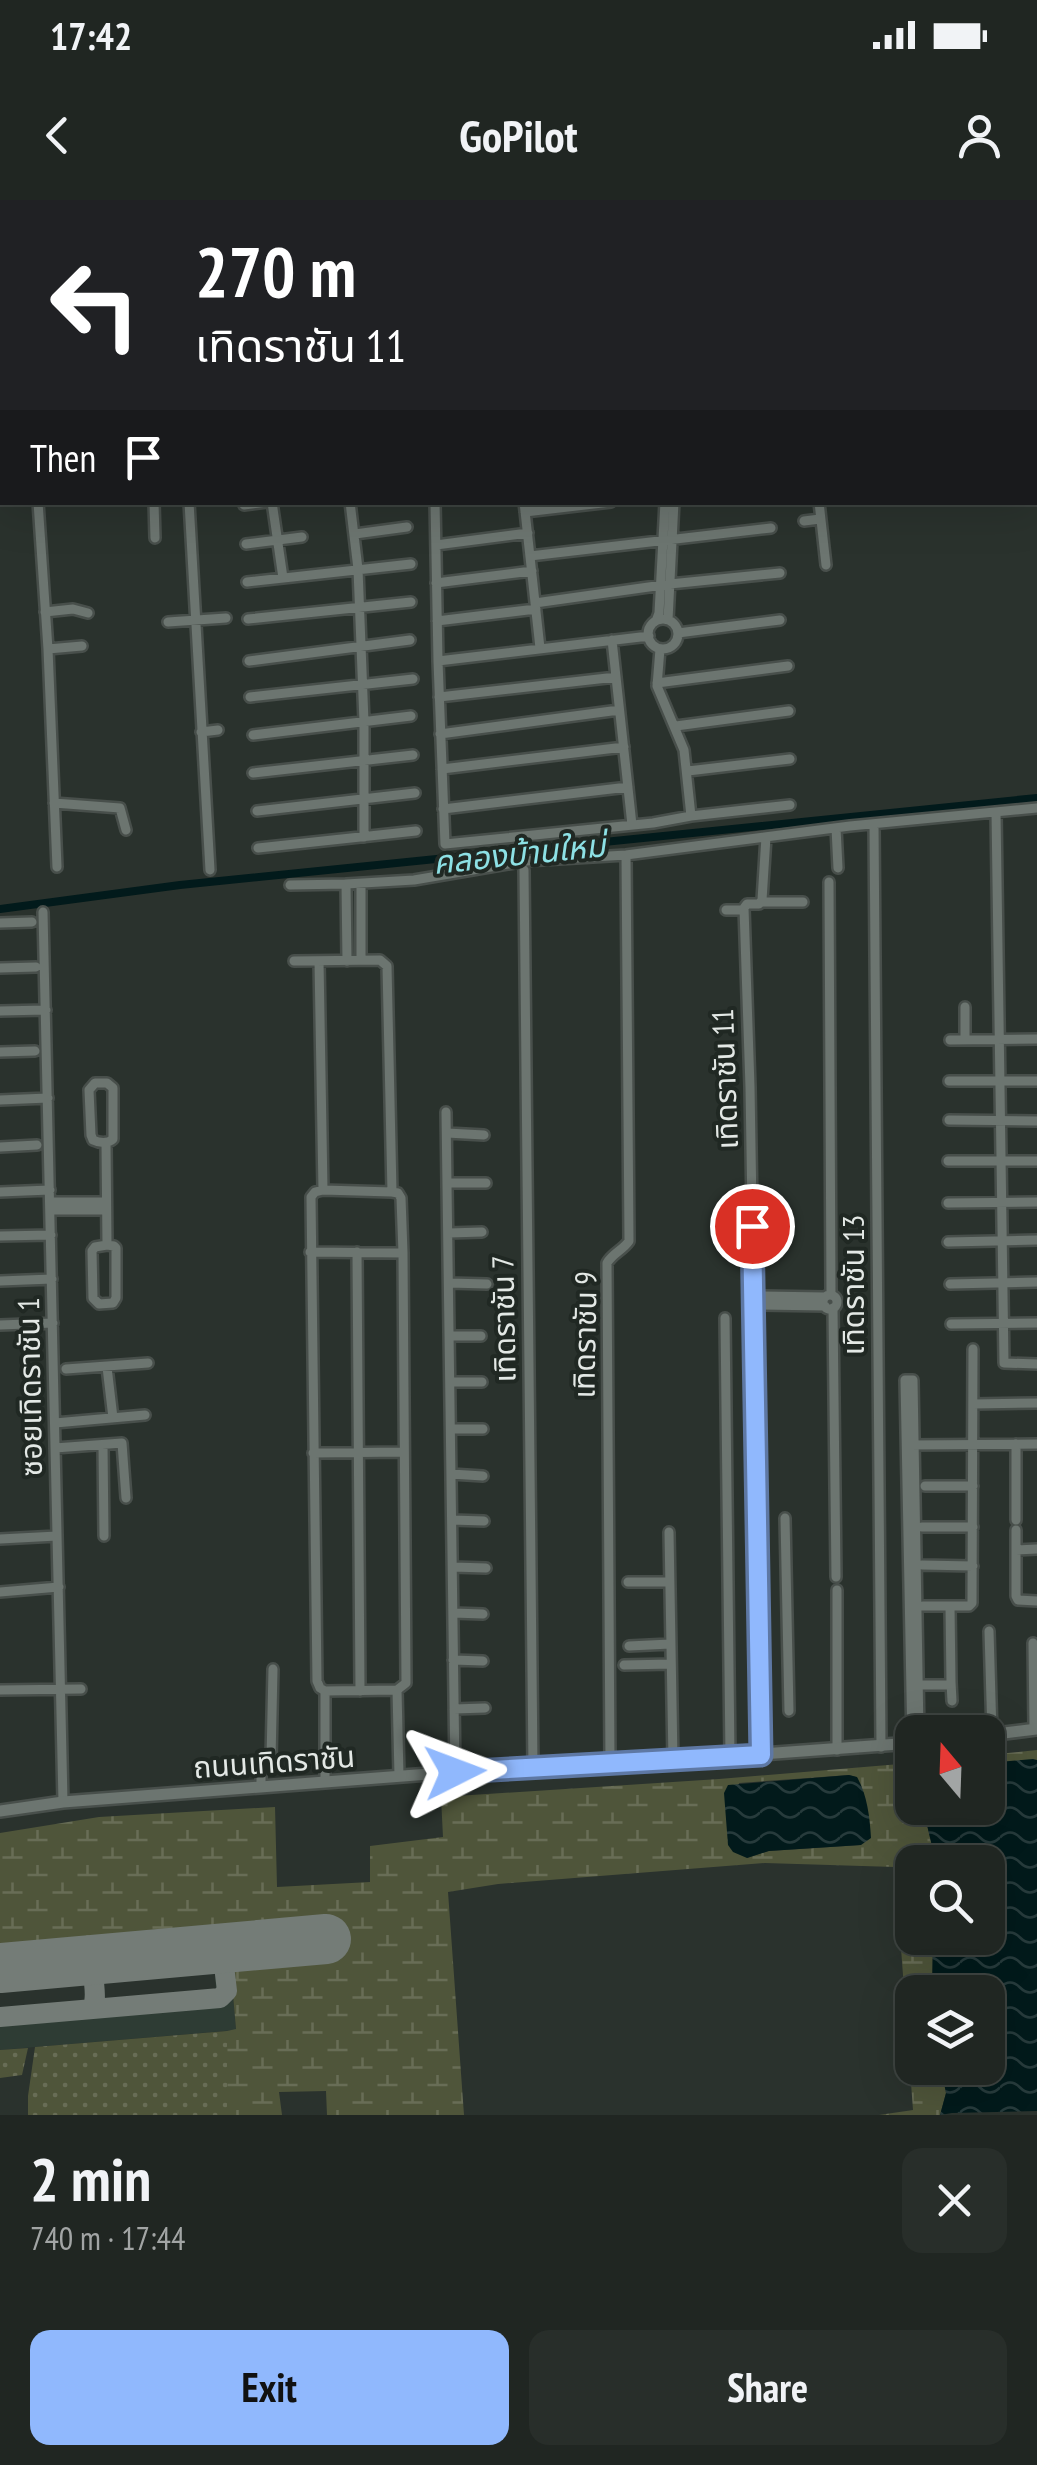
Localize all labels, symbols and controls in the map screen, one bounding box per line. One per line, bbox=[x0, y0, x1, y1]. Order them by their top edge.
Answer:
text: 17:42 bbox=[50, 11, 132, 60]
text: GoPilot bbox=[459, 106, 578, 164]
icon: back bbox=[30, 108, 85, 163]
icon: person bbox=[952, 108, 1007, 163]
text: 270 m bbox=[195, 226, 356, 316]
icon: left bbox=[30, 240, 160, 370]
text: เทิดราชัน 11 bbox=[195, 316, 406, 374]
icon: arrive bbox=[116, 430, 171, 485]
text: Then bbox=[30, 433, 96, 482]
water label: คลองบ้านใหม่ bbox=[431, 823, 611, 883]
street label: เทิดราชัน 11 bbox=[702, 1008, 746, 1150]
pin bbox=[710, 1184, 795, 1269]
icon: arrive bbox=[725, 1199, 780, 1254]
street label: เทิดราชัน 13 bbox=[833, 1215, 872, 1355]
street label: เทิดราชัน 7 bbox=[482, 1255, 524, 1383]
street label: เทิดราชัน 9 bbox=[563, 1271, 605, 1399]
street label: ซอยเทิดราชัน 1 bbox=[8, 1297, 50, 1477]
north arrow bbox=[895, 1715, 1005, 1825]
map controls bbox=[895, 1715, 1005, 2085]
position arrow bbox=[403, 1720, 507, 1824]
street label: ถนนเทิดราชัน bbox=[192, 1736, 356, 1786]
button: search bbox=[895, 1845, 1005, 1955]
button: layers bbox=[895, 1975, 1005, 2085]
text: 2 min bbox=[30, 2140, 151, 2218]
button: close bbox=[902, 2148, 1007, 2253]
text: 740 m · 17:44 bbox=[30, 2217, 185, 2259]
button: Exit bbox=[30, 2330, 509, 2445]
button: Share bbox=[529, 2330, 1007, 2445]

